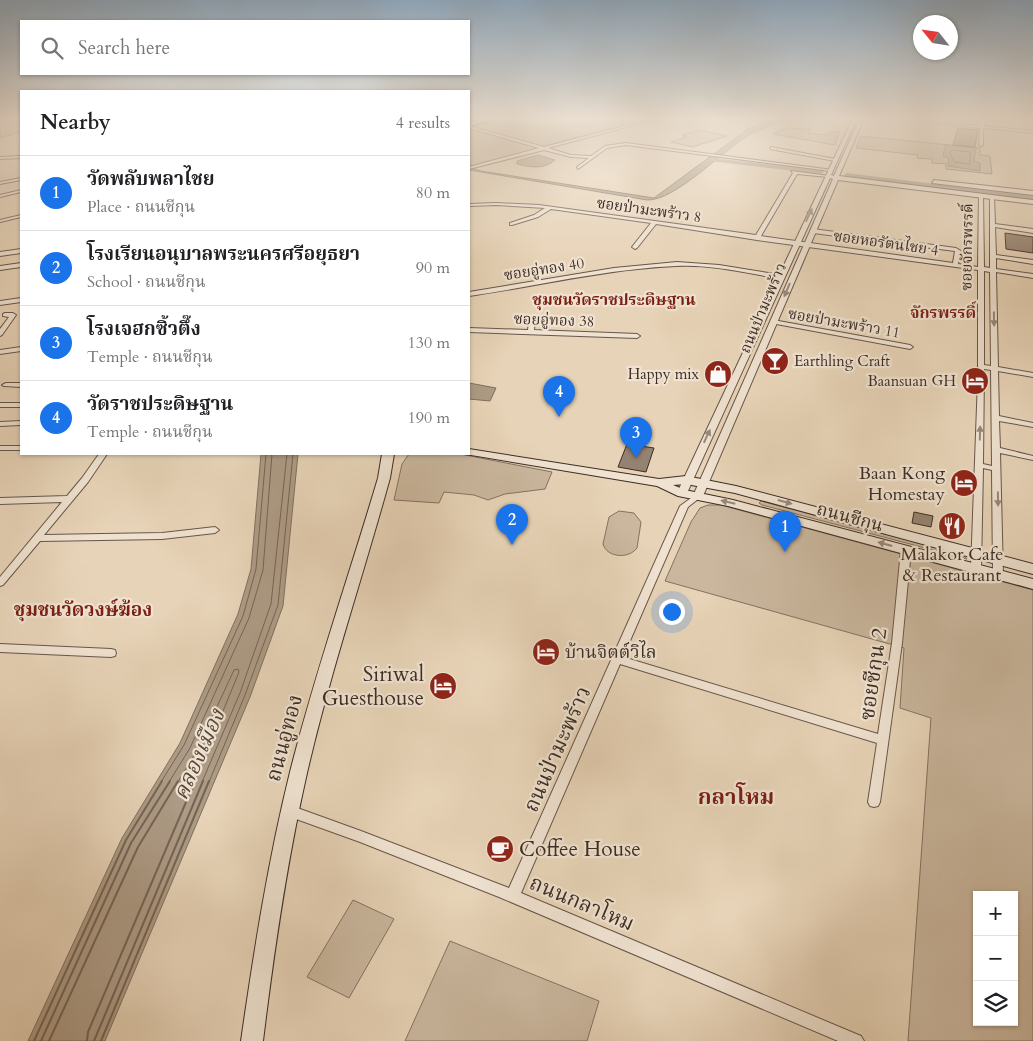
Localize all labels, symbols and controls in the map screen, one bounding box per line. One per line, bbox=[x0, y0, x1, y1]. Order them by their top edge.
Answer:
north arrow bbox=[913, 15, 958, 60]
search box bbox=[20, 20, 470, 75]
icon: search bbox=[38, 34, 66, 62]
text: Search here bbox=[78, 35, 170, 61]
text: Nearby bbox=[40, 108, 111, 137]
text: 4 results bbox=[396, 112, 450, 134]
text: วัดพลับพลาไชย bbox=[87, 166, 215, 192]
text: 1 bbox=[52, 182, 60, 204]
text: 80 m bbox=[416, 182, 450, 204]
street label: ซอยป่ามะพร้าว 8 bbox=[595, 193, 703, 227]
text: Place · ถนนชีกุน bbox=[87, 196, 195, 218]
street label: ซอยจักรพรรดิ์ bbox=[956, 202, 978, 291]
one-way arrow bbox=[806, 208, 814, 222]
street label: ซอยหอรัตนไชย 4 bbox=[832, 225, 941, 260]
text: โรงเรียนอนุบาลพระนครศรีอยุธยา bbox=[87, 241, 360, 267]
street label: ซอยอู่ทอง 40 bbox=[502, 253, 586, 285]
text: 2 bbox=[52, 257, 60, 279]
text: 90 m bbox=[416, 257, 450, 279]
street label: ถนนป่ามะพร้าว bbox=[735, 260, 791, 356]
text: School · ถนนชีกุน bbox=[87, 271, 206, 293]
one-way arrow bbox=[783, 283, 791, 297]
district label: ชุมชนวัดราชประดิษฐาน bbox=[532, 289, 696, 311]
district label: จักรพรรดิ์ bbox=[910, 301, 977, 324]
street label: ซอยป่ามะพร้าว 11 bbox=[786, 303, 902, 343]
street label: ซอยอู่ทอง 38 bbox=[513, 309, 595, 331]
one-way arrow bbox=[990, 311, 998, 327]
text: โรงเจฮกซิ้วตึ๊ง bbox=[87, 316, 201, 342]
text: 3 bbox=[52, 332, 60, 354]
text: 130 m bbox=[408, 332, 450, 354]
text: Temple · ถนนชีกุน bbox=[87, 346, 213, 368]
bar icon: Earthling Craft bbox=[760, 346, 790, 376]
place label: Earthling Craft bbox=[794, 351, 890, 371]
shop icon: Happy mix bbox=[703, 359, 733, 389]
place label: Happy mix bbox=[628, 364, 700, 384]
hotel icon: Baansuan GH bbox=[960, 366, 990, 396]
place label: Baansuan GH bbox=[868, 371, 956, 391]
pin: 4 bbox=[543, 376, 575, 417]
text: วัดราชประดิษฐาน bbox=[87, 391, 233, 417]
text: 4 bbox=[52, 407, 60, 429]
text: 190 m bbox=[408, 407, 450, 429]
pin: 3 bbox=[620, 417, 652, 458]
text: Temple · ถนนชีกุน bbox=[87, 421, 213, 443]
one-way arrow bbox=[976, 425, 984, 441]
one-way arrow bbox=[703, 429, 711, 443]
place label: Baan Kong Homestay bbox=[859, 461, 946, 507]
hotel icon: Baan Kong Homestay bbox=[949, 468, 979, 498]
one-way arrow bbox=[994, 491, 1002, 507]
street label: ถนนชีกุน bbox=[814, 497, 886, 538]
one-way arrow bbox=[720, 498, 735, 506]
one-way arrow bbox=[777, 499, 792, 507]
pin: 2 bbox=[496, 504, 528, 545]
pin: 1 bbox=[769, 511, 801, 552]
restaurant icon: Malakor Cafe & Restaurant bbox=[937, 511, 967, 541]
one-way arrow bbox=[877, 540, 892, 548]
place label: Malakor Cafe & Restaurant bbox=[900, 542, 1004, 588]
district label: ชุมชนวัดวงษ์ฆ้อง bbox=[14, 597, 152, 623]
your location bbox=[659, 599, 685, 625]
street label: ซอยชีกุน 2 bbox=[853, 626, 894, 722]
hotel icon: บ้านจิตต์วิไล bbox=[531, 637, 561, 667]
place label: บ้านจิตต์วิไล bbox=[565, 640, 657, 665]
place label: Siriwal Guesthouse bbox=[322, 660, 424, 713]
hotel icon: Siriwal Guesthouse bbox=[428, 671, 458, 701]
street label: ถนนป่ามะพร้าว bbox=[517, 682, 598, 817]
street label: ถนนอู่ทอง bbox=[259, 691, 310, 785]
water label: คลองเมือง bbox=[166, 703, 233, 805]
district label: กลาโหม bbox=[698, 782, 774, 812]
cafe icon: Coffee House bbox=[485, 834, 515, 864]
place label: Coffee House bbox=[519, 835, 641, 864]
street label: ถนนกลาโหม bbox=[525, 867, 639, 939]
map controls bbox=[973, 891, 1018, 1026]
button: + bbox=[973, 891, 1018, 936]
button: − bbox=[973, 936, 1018, 981]
button: layers bbox=[973, 981, 1018, 1026]

